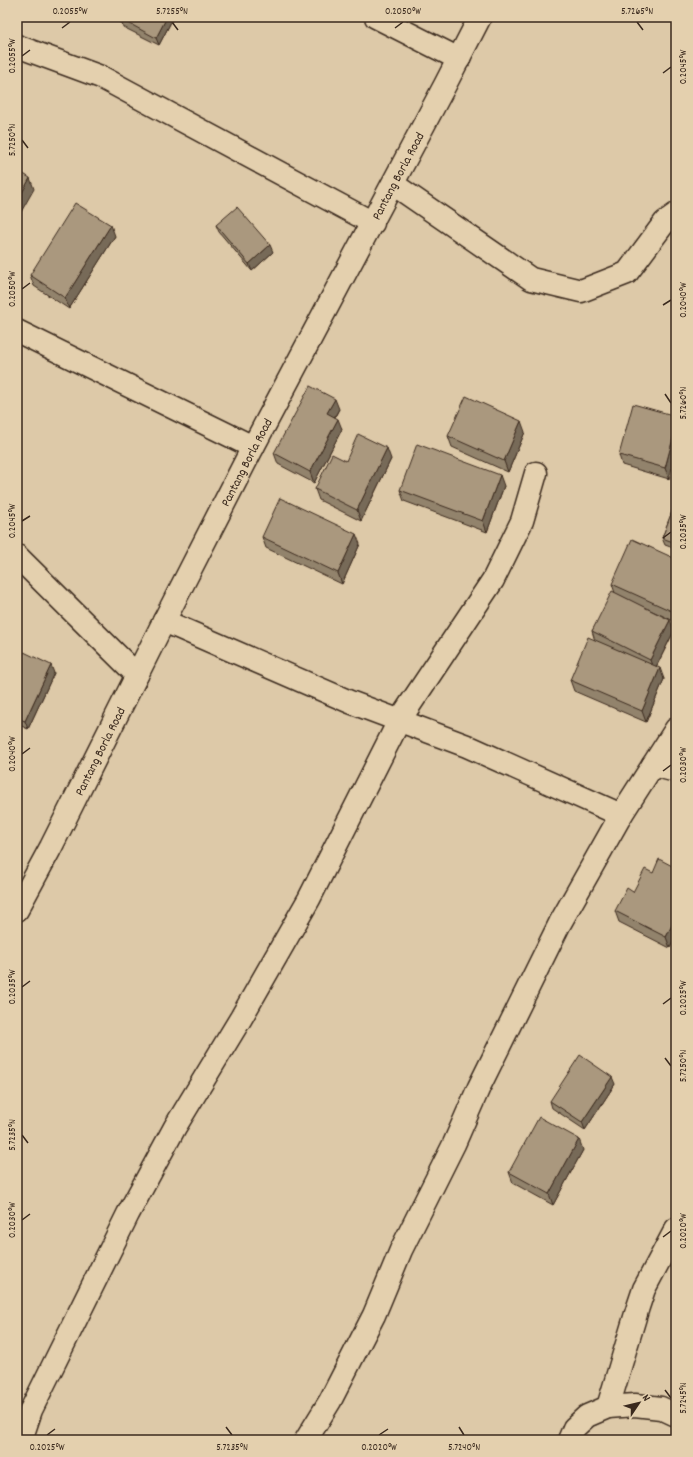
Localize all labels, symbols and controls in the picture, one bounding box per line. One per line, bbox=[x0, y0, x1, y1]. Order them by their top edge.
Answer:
text: 0.2055°W bbox=[52, 5, 88, 19]
text: 5.7255°N bbox=[156, 5, 188, 19]
text: 0.2050°W bbox=[385, 5, 421, 19]
text: 5.7265°N bbox=[621, 5, 653, 19]
text: 0.2055°W bbox=[6, 38, 20, 74]
text: 0.2045°W bbox=[677, 49, 691, 84]
text: 5.7250°N bbox=[6, 124, 20, 156]
street label: Pantang Borla Road bbox=[368, 129, 430, 224]
text: 0.2050°W bbox=[6, 271, 20, 307]
text: 0.2040°W bbox=[677, 282, 691, 318]
text: 5.7260°N bbox=[677, 386, 691, 420]
street label: Pantang Borla Road bbox=[217, 416, 279, 511]
text: 0.2045°W bbox=[6, 503, 20, 538]
text: 0.2035°W bbox=[677, 514, 691, 549]
street label: Pantang Borla Road bbox=[71, 704, 131, 800]
text: 0.2040°W bbox=[6, 736, 20, 772]
text: 0.2030°W bbox=[677, 747, 691, 783]
text: 0.2035°W bbox=[6, 969, 20, 1004]
text: 0.2025°W bbox=[677, 980, 691, 1015]
text: 5.7250°N bbox=[677, 1050, 691, 1082]
text: 5.7235°N bbox=[6, 1119, 20, 1151]
text: 0.2030°W bbox=[6, 1202, 20, 1238]
text: 0.2020°W bbox=[677, 1213, 691, 1249]
text: 5.7245°N bbox=[677, 1382, 691, 1414]
north arrow bbox=[619, 1383, 659, 1423]
text: N bbox=[637, 1392, 654, 1406]
text: 0.2025°W bbox=[30, 1441, 65, 1455]
text: 5.7235°N bbox=[216, 1441, 248, 1455]
text: 0.2020°W bbox=[361, 1441, 397, 1455]
text: 5.7240°N bbox=[448, 1441, 480, 1455]

